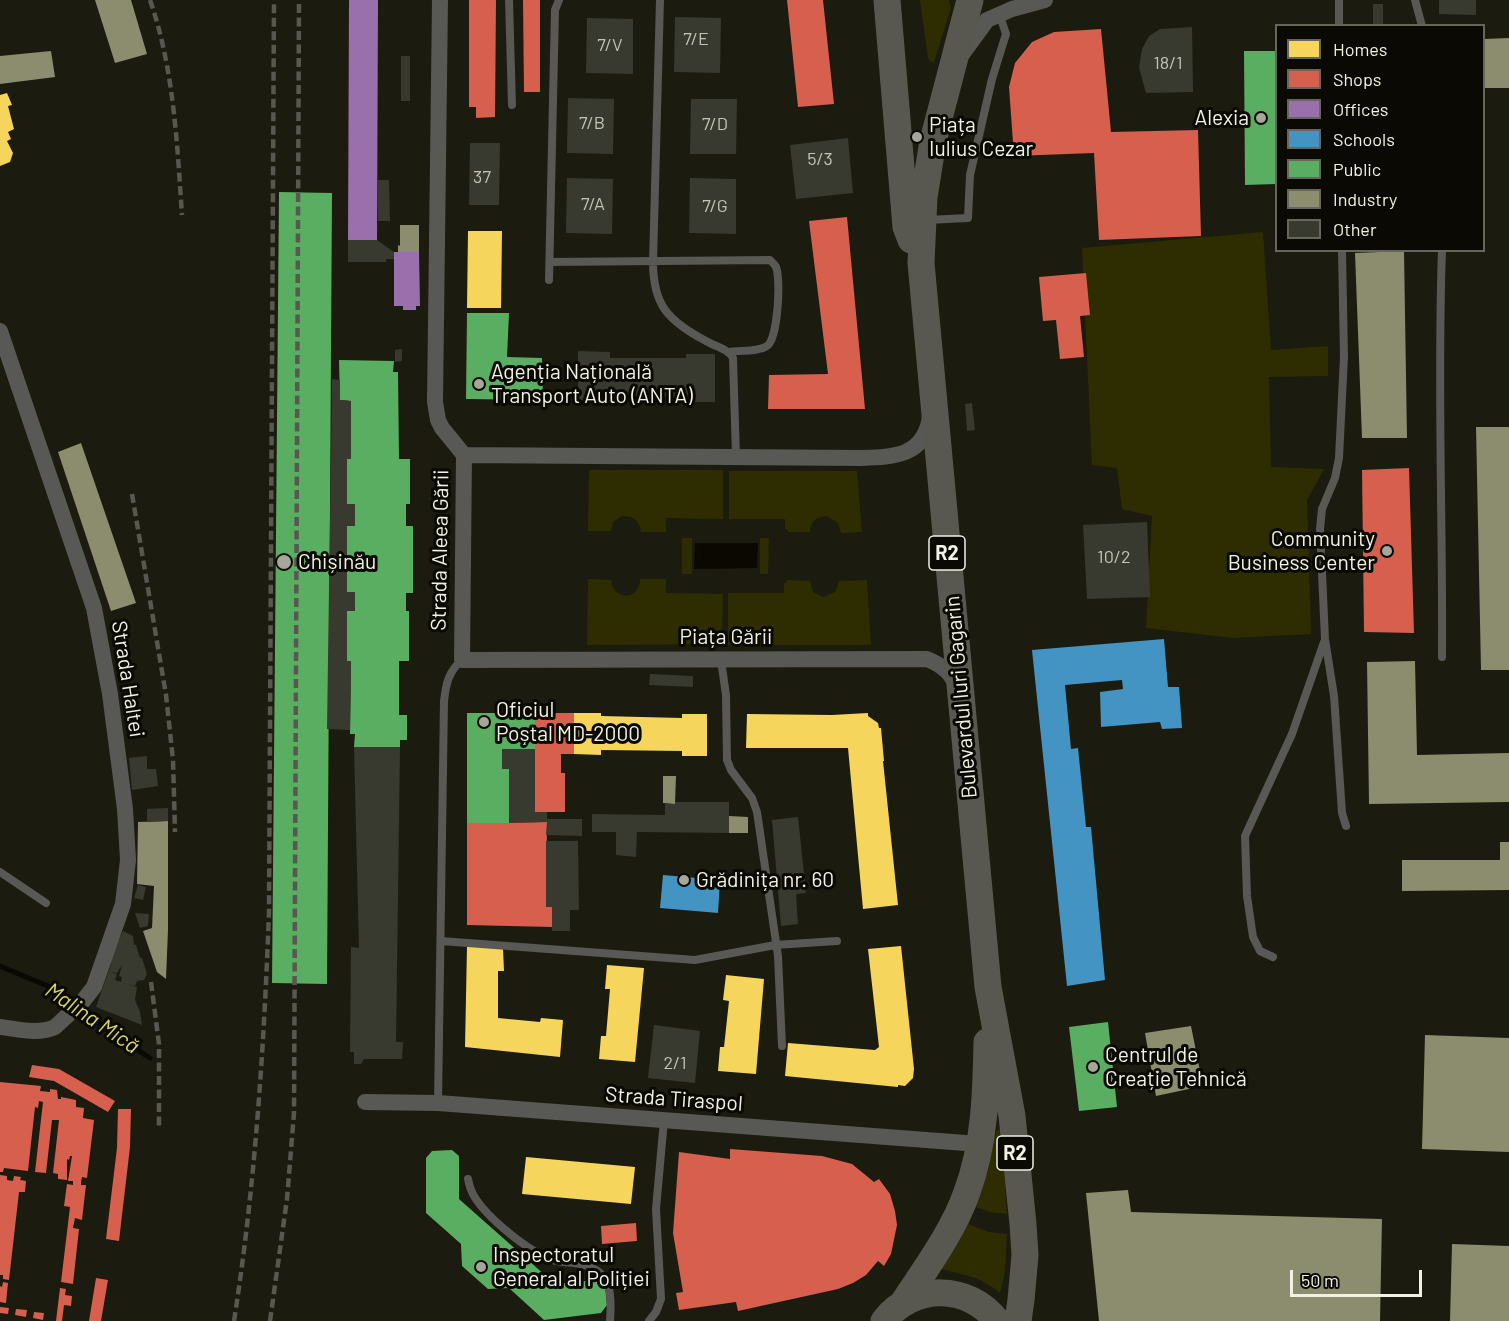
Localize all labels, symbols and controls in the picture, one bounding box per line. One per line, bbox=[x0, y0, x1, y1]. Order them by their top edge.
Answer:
legend bbox=[1275, 24, 1485, 252]
house number: 7/E bbox=[683, 28, 709, 50]
house number: 7/V bbox=[597, 34, 623, 56]
text: Homes bbox=[1333, 38, 1387, 60]
house number: 18/1 bbox=[1153, 52, 1183, 74]
text: Shops bbox=[1333, 68, 1382, 90]
text: Offices bbox=[1333, 98, 1389, 120]
place label: Alexia bbox=[1194, 105, 1249, 131]
marker: Alexia bbox=[1254, 111, 1268, 125]
house number: 7/B bbox=[579, 112, 605, 134]
place label: Piața Iulius Cezar bbox=[929, 112, 1033, 162]
house number: 7/D bbox=[702, 113, 728, 135]
text: Schools bbox=[1333, 128, 1395, 150]
marker: Piața Iulius Cezar bbox=[910, 130, 924, 144]
house number: 5/3 bbox=[807, 148, 833, 170]
text: Public bbox=[1333, 158, 1381, 180]
house number: 37 bbox=[473, 166, 491, 188]
text: Industry bbox=[1333, 188, 1397, 210]
house number: 7/A bbox=[581, 193, 605, 215]
house number: 7/G bbox=[702, 195, 728, 217]
text: Other bbox=[1333, 218, 1376, 240]
place label: Agenția Națională Transport Auto (ANTA) bbox=[491, 359, 693, 409]
marker: Agenția Națională Transport Auto (ANTA) bbox=[472, 377, 486, 391]
street label: Strada Aleea Gării bbox=[426, 469, 454, 631]
place label: Community Business Center bbox=[1228, 526, 1375, 576]
road number: R2 bbox=[929, 536, 965, 570]
marker: Community Business Center bbox=[1380, 544, 1394, 558]
house number: 10/2 bbox=[1097, 546, 1131, 568]
place label: Chișinău bbox=[298, 549, 376, 575]
marker: Chișinău bbox=[275, 553, 293, 571]
street label: Bulevardul Iuri Gagarin bbox=[940, 595, 982, 799]
street label: Strada Haltei bbox=[106, 619, 150, 739]
street label: Piața Gării bbox=[680, 624, 772, 650]
place label: Oficiul Poștal MD-2000 bbox=[496, 697, 640, 747]
marker: Oficiul Poștal MD-2000 bbox=[477, 715, 491, 729]
place label: Grădinița nr. 60 bbox=[696, 867, 834, 893]
marker: Grădinița nr. 60 bbox=[677, 873, 691, 887]
water label: Malina Mică bbox=[40, 977, 144, 1059]
place label: Centrul de Creație Tehnică bbox=[1105, 1042, 1247, 1092]
house number: 2/1 bbox=[663, 1052, 687, 1074]
marker: Centrul de Creație Tehnică bbox=[1086, 1060, 1100, 1074]
street label: Strada Tiraspol bbox=[604, 1082, 744, 1116]
road number: R2 bbox=[997, 1136, 1033, 1170]
place label: Inspectoratul General al Poliției bbox=[493, 1242, 650, 1292]
scale bar bbox=[1293, 1258, 1425, 1296]
marker: Inspectoratul General al Poliției bbox=[474, 1260, 488, 1274]
text: 50 m bbox=[1301, 1269, 1339, 1291]

